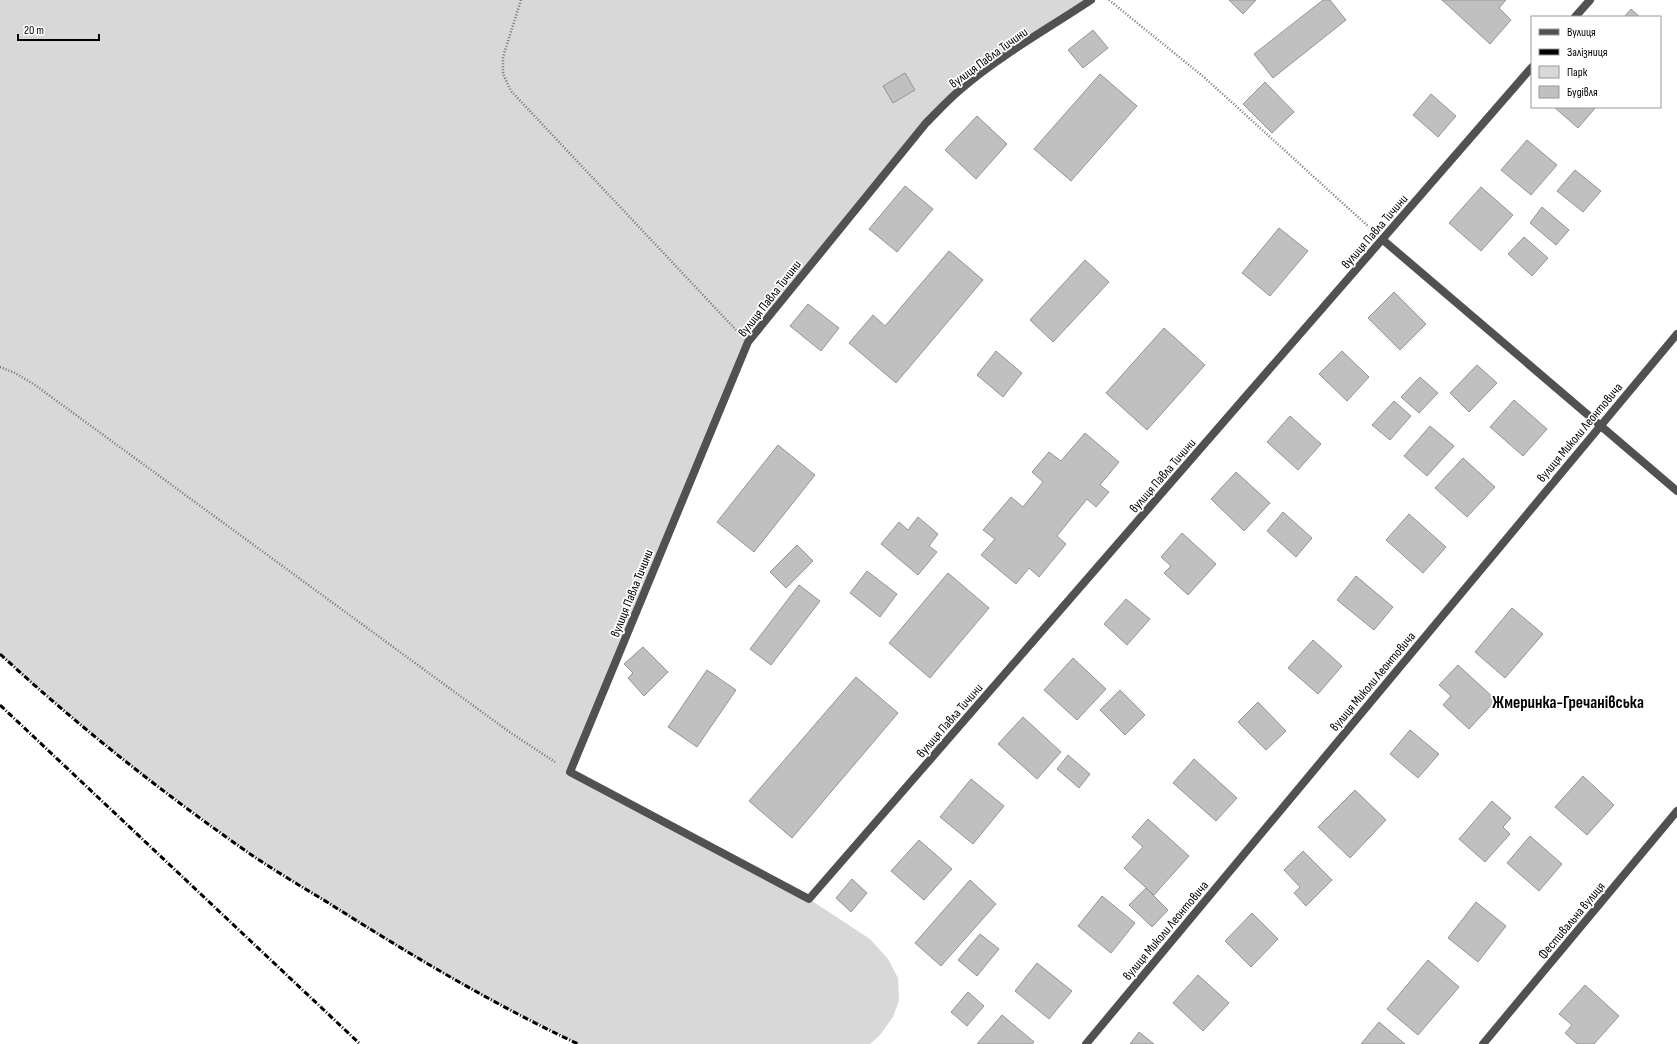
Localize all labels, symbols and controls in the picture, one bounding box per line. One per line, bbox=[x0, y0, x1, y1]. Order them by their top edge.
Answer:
scale bar bbox=[18, 16, 99, 42]
legend bbox=[1531, 16, 1661, 108]
text: 20 m bbox=[24, 23, 44, 38]
street label: вулиця Павла Тичини bbox=[946, 24, 1031, 92]
text: Вулиця bbox=[1567, 25, 1596, 40]
text: Залізниця bbox=[1567, 45, 1608, 60]
text: Парк bbox=[1567, 65, 1588, 80]
text: Будівля bbox=[1567, 85, 1598, 100]
street label: вулиця Павла Тичини bbox=[1338, 191, 1411, 272]
street label: вулиця Павла Тичини bbox=[735, 257, 805, 340]
street label: вулиця Миколи Леонтовича bbox=[1534, 380, 1626, 486]
street label: вулиця Павла Тичини bbox=[1126, 435, 1199, 516]
street label: вулиця Павла Тичини bbox=[607, 547, 657, 640]
street label: вулиця Миколи Леонтовича bbox=[1327, 629, 1419, 735]
street label: вулиця Павла Тичини bbox=[913, 680, 986, 761]
district label: Жмеринка-Гречанівська bbox=[1492, 693, 1644, 713]
street label: вулиця Миколи Леонтовича bbox=[1120, 878, 1212, 984]
street label: Фестивальна вулиця bbox=[1535, 879, 1609, 962]

